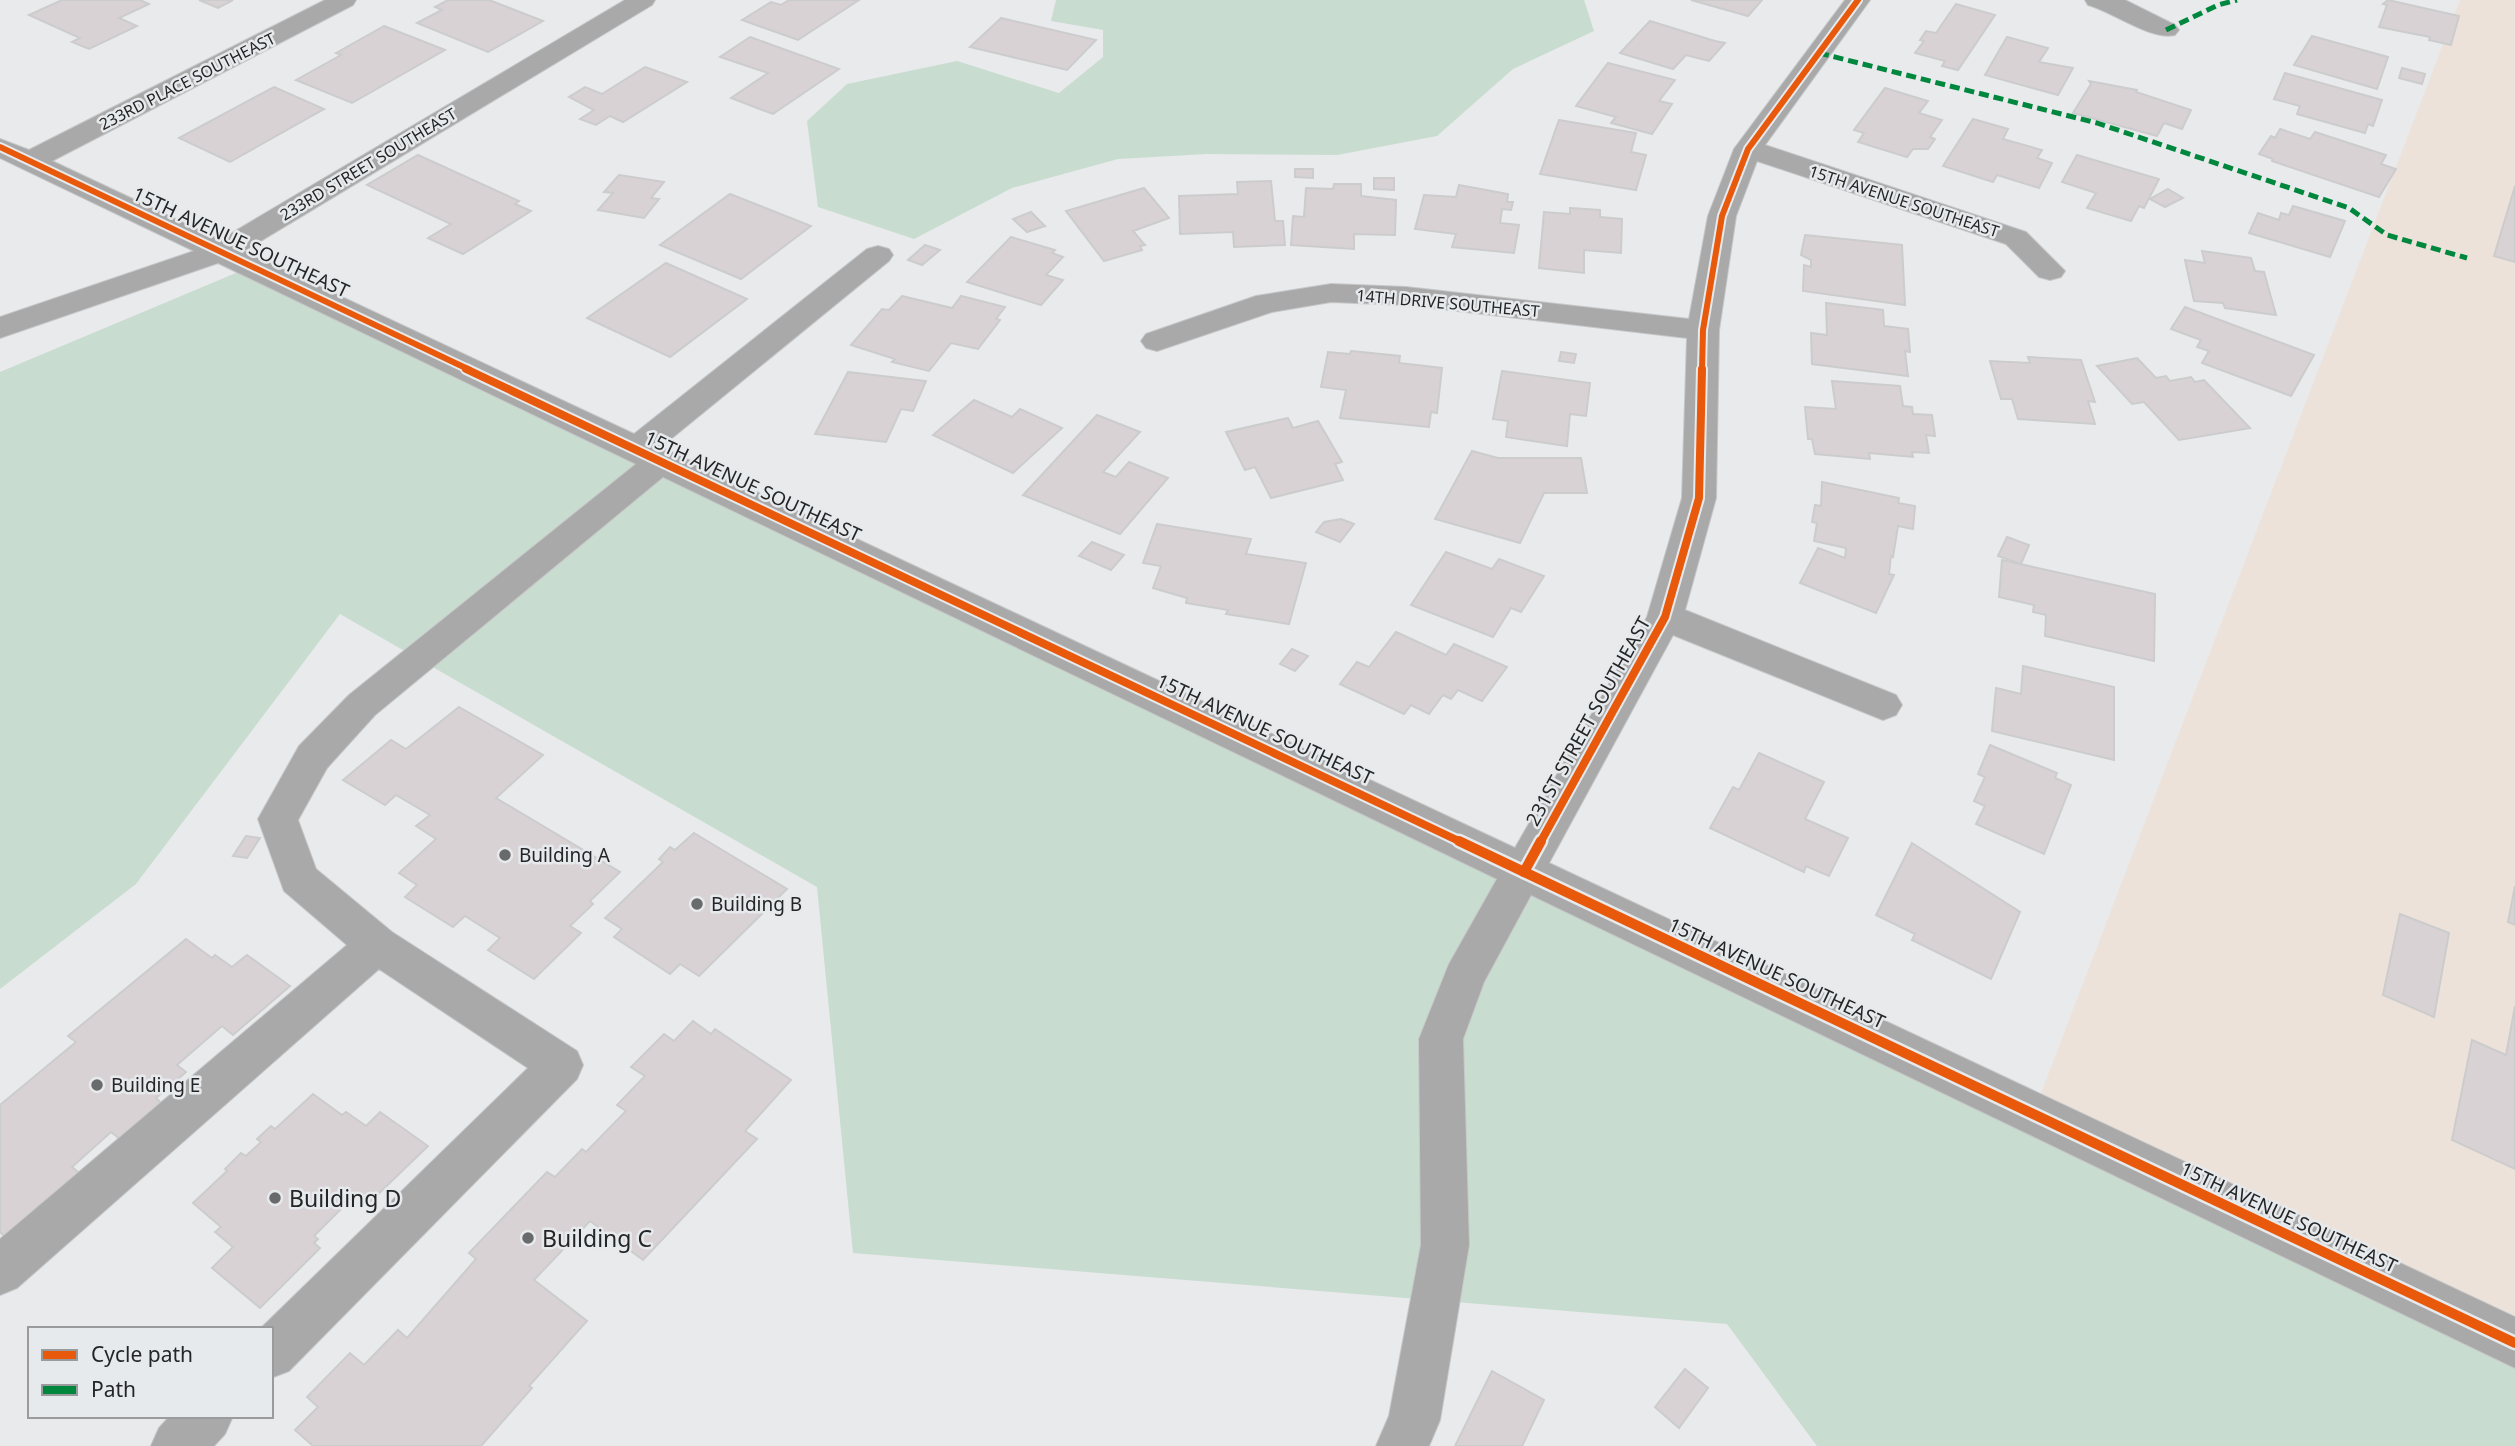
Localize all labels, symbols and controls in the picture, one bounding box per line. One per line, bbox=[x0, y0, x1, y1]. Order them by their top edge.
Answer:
street label: 233RD PLACE SOUTHEAST bbox=[95, 27, 279, 135]
street label: 233RD STREET SOUTHEAST bbox=[276, 102, 460, 226]
street label: 15TH AVENUE SOUTHEAST bbox=[1806, 160, 2002, 242]
street label: 15TH AVENUE SOUTHEAST bbox=[129, 180, 354, 304]
street label: 14TH DRIVE SOUTHEAST bbox=[1356, 284, 1540, 322]
street label: 15TH AVENUE SOUTHEAST bbox=[641, 424, 866, 548]
street label: 231ST STREET SOUTHEAST bbox=[1520, 611, 1657, 830]
street label: 15TH AVENUE SOUTHEAST bbox=[1153, 667, 1378, 791]
place label: Building A bbox=[519, 842, 611, 868]
marker: Building A bbox=[497, 847, 513, 863]
place label: Building B bbox=[711, 891, 802, 917]
marker: Building B bbox=[689, 896, 705, 912]
street label: 15TH AVENUE SOUTHEAST bbox=[1665, 911, 1890, 1035]
place label: Building E bbox=[111, 1072, 200, 1098]
marker: Building E bbox=[89, 1077, 105, 1093]
street label: 15TH AVENUE SOUTHEAST bbox=[2177, 1155, 2402, 1279]
place label: Building D bbox=[289, 1182, 401, 1214]
marker: Building D bbox=[267, 1190, 283, 1206]
place label: Building C bbox=[542, 1222, 652, 1254]
marker: Building C bbox=[520, 1230, 536, 1246]
legend bbox=[28, 1327, 273, 1418]
text: Cycle path bbox=[91, 1340, 193, 1368]
text: Path bbox=[91, 1375, 136, 1403]

